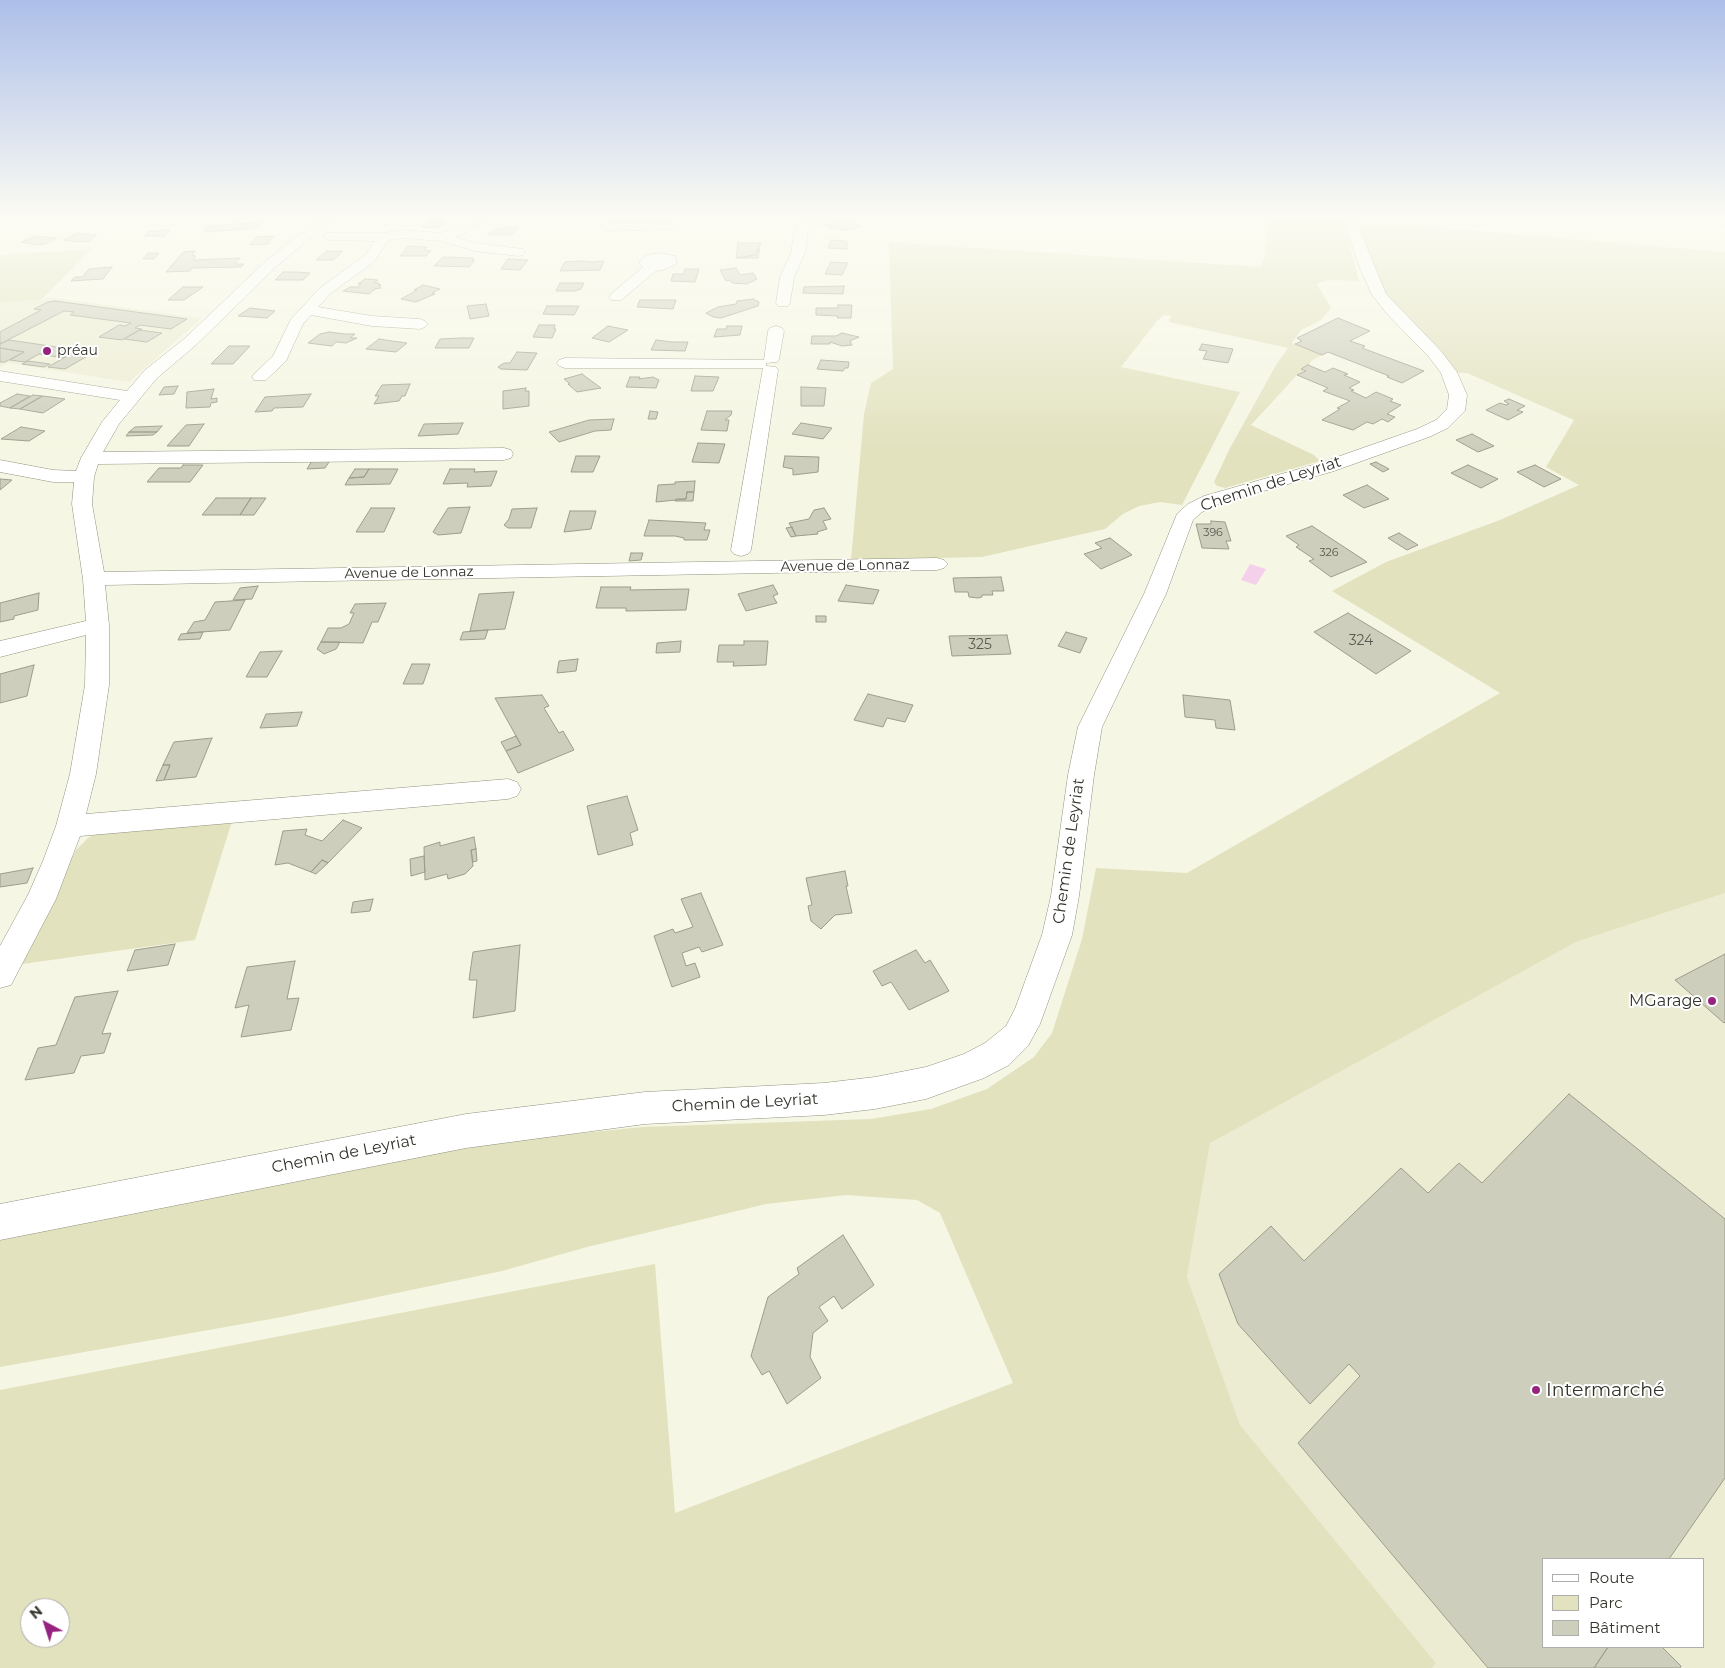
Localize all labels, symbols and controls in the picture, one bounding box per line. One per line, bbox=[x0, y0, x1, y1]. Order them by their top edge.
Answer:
place label: préau bbox=[57, 343, 98, 359]
marker: préau bbox=[41, 345, 53, 357]
street label: Chemin de Leyriat bbox=[1198, 452, 1344, 516]
house number: 396 bbox=[1203, 526, 1223, 540]
house number: 326 bbox=[1319, 546, 1339, 560]
street label: Avenue de Lonnaz bbox=[780, 556, 910, 576]
street label: Avenue de Lonnaz bbox=[344, 563, 474, 583]
house number: 324 bbox=[1349, 633, 1373, 649]
house number: 325 bbox=[968, 637, 992, 653]
street label: Chemin de Leyriat bbox=[1049, 777, 1089, 925]
place label: MGarage bbox=[1629, 991, 1702, 1011]
marker: MGarage bbox=[1706, 995, 1718, 1007]
street label: Chemin de Leyriat bbox=[671, 1090, 819, 1116]
street label: Chemin de Leyriat bbox=[270, 1131, 418, 1177]
place label: Intermarché bbox=[1546, 1379, 1665, 1401]
marker: Intermarché bbox=[1530, 1384, 1542, 1396]
legend bbox=[1542, 1558, 1705, 1648]
text: Route bbox=[1589, 1568, 1634, 1587]
text: Parc bbox=[1589, 1593, 1623, 1612]
north arrow bbox=[20, 1598, 70, 1648]
text: N bbox=[26, 1602, 46, 1623]
text: Bâtiment bbox=[1589, 1618, 1661, 1637]

